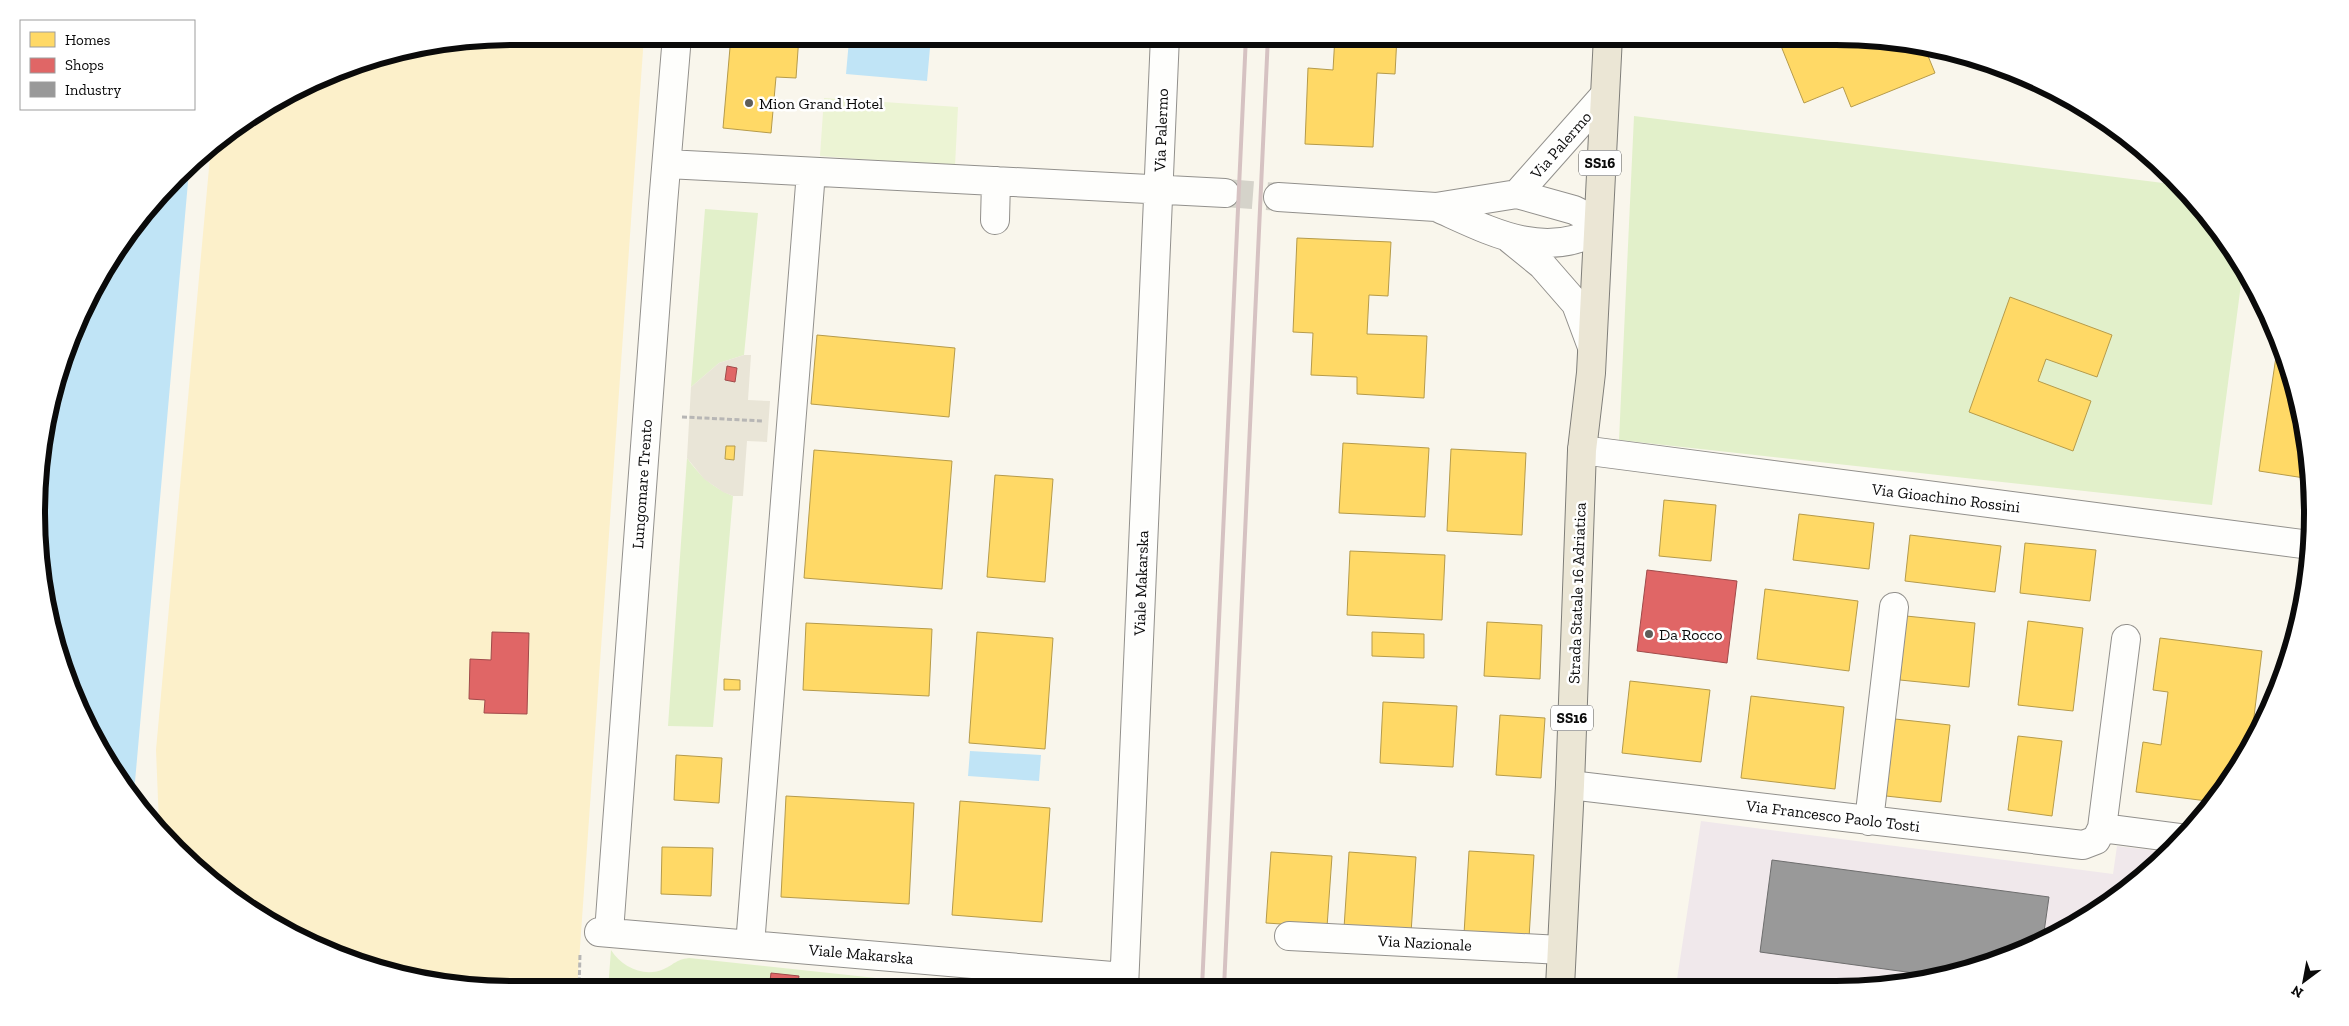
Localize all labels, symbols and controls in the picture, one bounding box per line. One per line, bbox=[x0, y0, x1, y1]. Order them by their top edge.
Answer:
legend bbox=[20, 20, 195, 110]
text: Homes bbox=[65, 31, 110, 49]
text: Shops bbox=[65, 56, 104, 74]
text: Industry bbox=[65, 81, 122, 99]
street label: Via Palermo bbox=[1150, 88, 1172, 173]
place label: Mion Grand Hotel bbox=[759, 94, 883, 113]
marker: Mion Grand Hotel bbox=[743, 97, 755, 109]
street label: Via Palermo bbox=[1526, 107, 1595, 183]
road number: SS16 bbox=[1579, 150, 1621, 176]
street label: Lungomare Trento bbox=[628, 418, 656, 550]
street label: Via Gioachino Rossini bbox=[1870, 479, 2022, 517]
street label: Strada Statale 16 Adriatica bbox=[1564, 502, 1590, 684]
street label: Viale Makarska bbox=[1130, 530, 1152, 637]
place label: Da Rocco bbox=[1659, 625, 1722, 644]
marker: Da Rocco bbox=[1643, 628, 1655, 640]
road number: SS16 bbox=[1551, 706, 1593, 730]
street label: Via Francesco Paolo Tosti bbox=[1744, 796, 1921, 836]
street label: Via Nazionale bbox=[1377, 931, 1472, 955]
street label: Viale Makarska bbox=[807, 940, 914, 968]
north arrow bbox=[2279, 956, 2329, 1006]
text: N bbox=[2288, 981, 2306, 1002]

